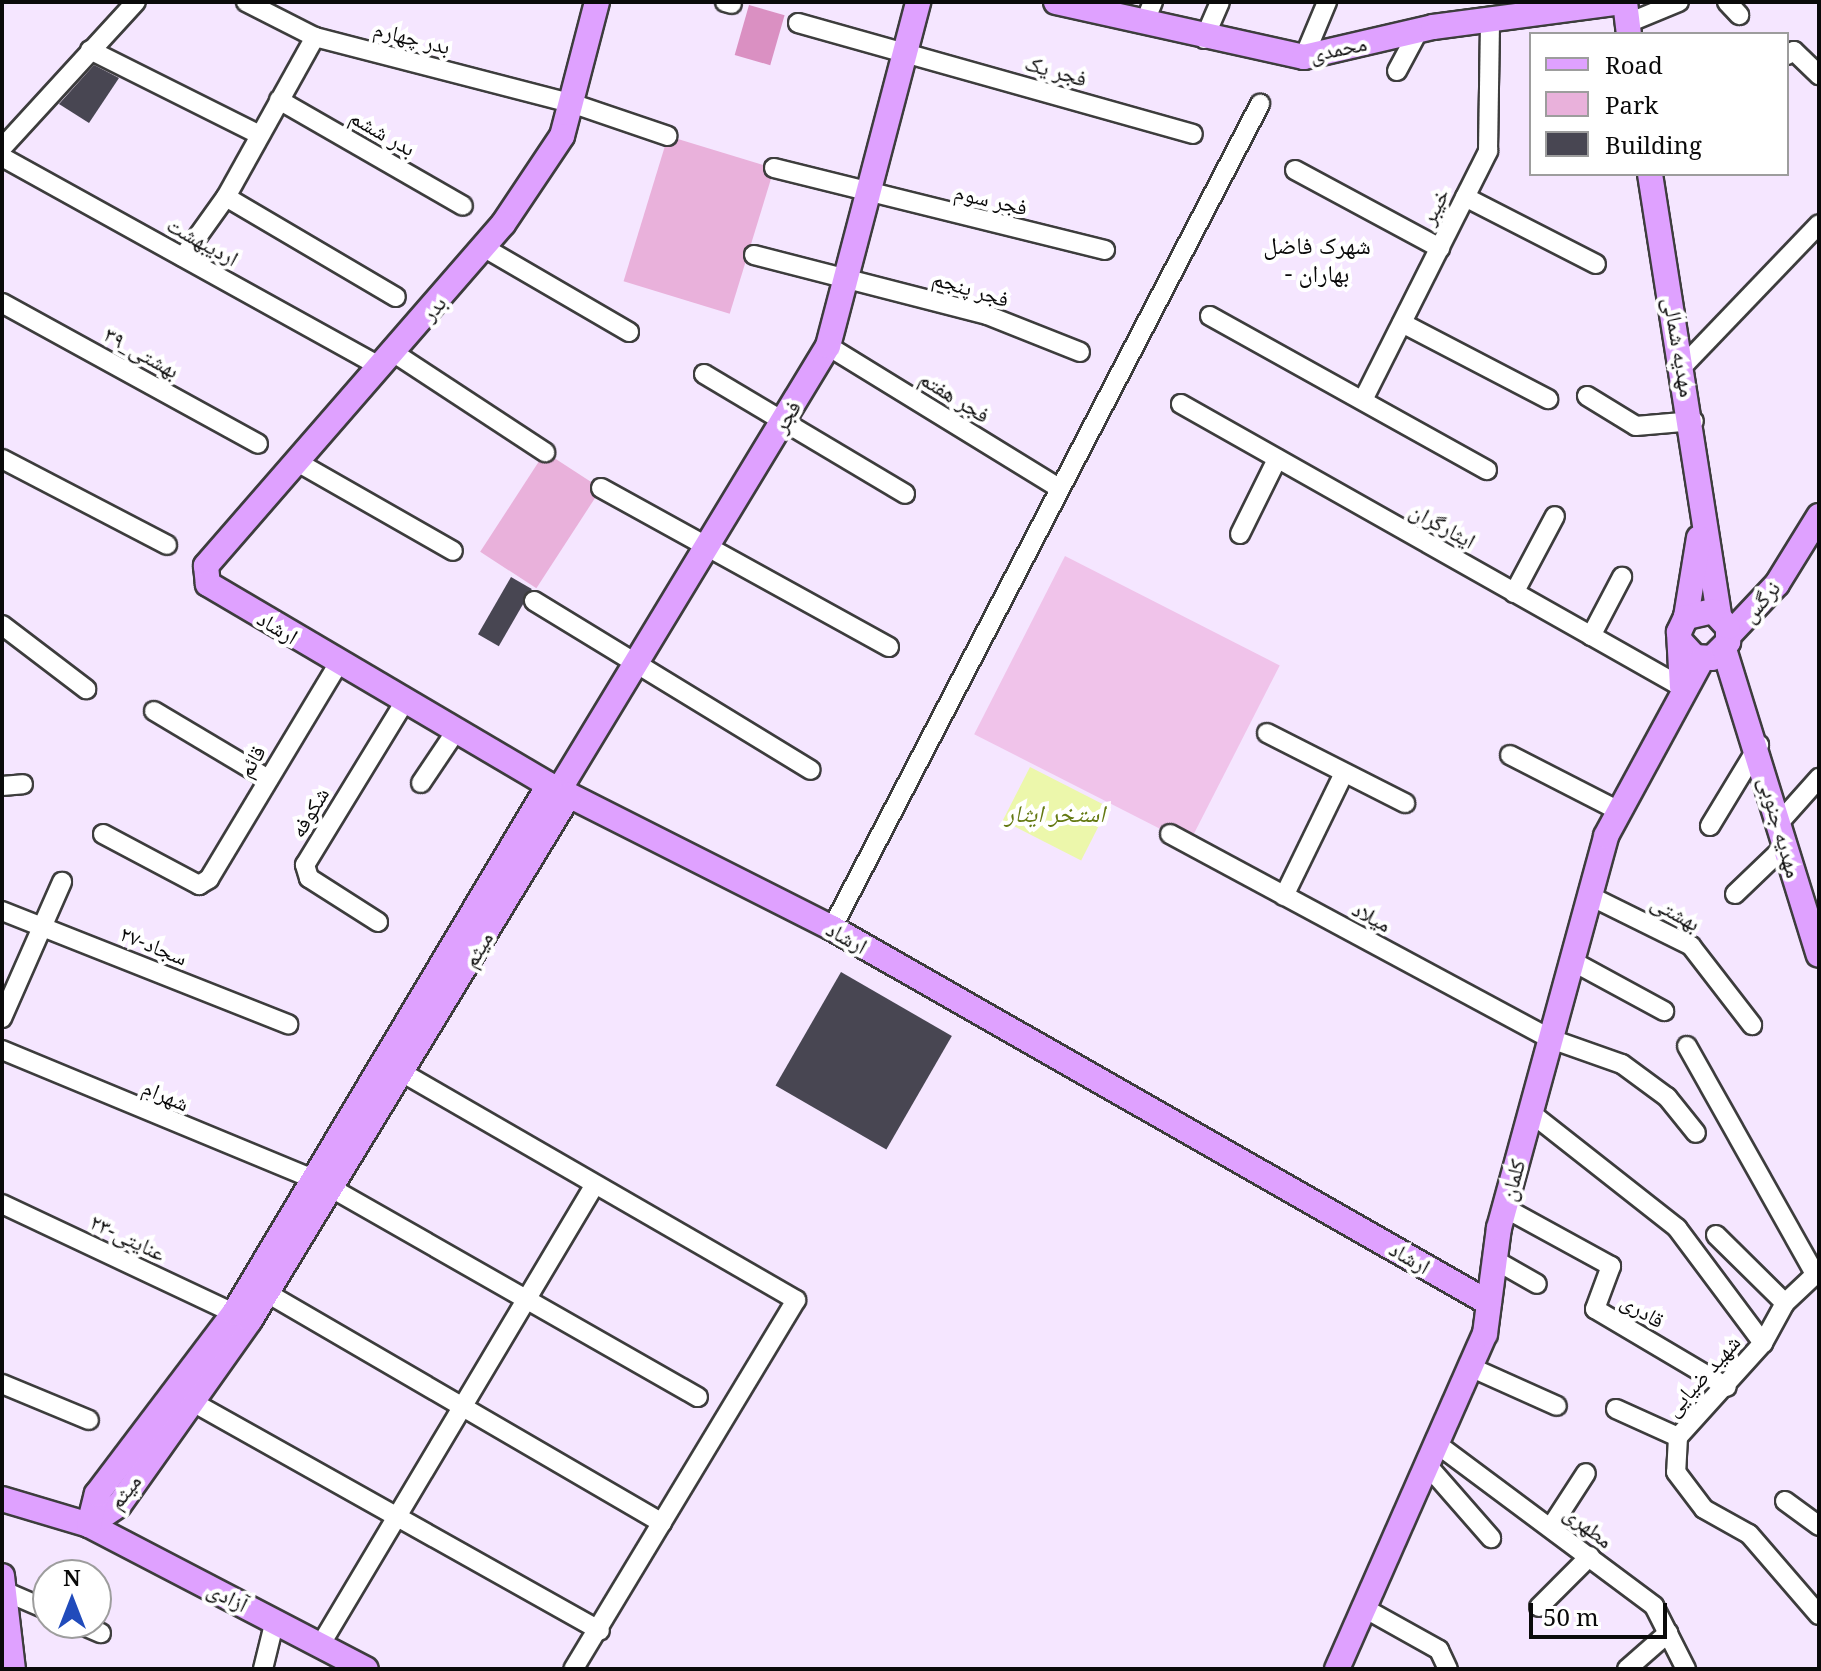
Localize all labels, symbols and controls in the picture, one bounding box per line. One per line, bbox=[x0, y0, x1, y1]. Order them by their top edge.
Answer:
street label: بدر چهارم bbox=[371, 15, 453, 59]
street label: محمدی bbox=[1307, 29, 1369, 67]
legend bbox=[1529, 32, 1789, 176]
text: Road bbox=[1605, 48, 1663, 81]
street label: فجر یک bbox=[1022, 49, 1090, 91]
text: Park bbox=[1605, 88, 1658, 121]
street label: بدر ششم bbox=[345, 103, 421, 161]
text: Building bbox=[1605, 128, 1702, 161]
street label: فجر سوم bbox=[952, 178, 1030, 220]
street label: خیبر bbox=[1414, 183, 1454, 229]
street label: اردیبهشت bbox=[163, 211, 243, 271]
district label: شهرک فاضل - بهاران bbox=[1263, 231, 1371, 287]
street label: فجر پنجم bbox=[929, 264, 1013, 312]
street label: بدر bbox=[415, 290, 451, 326]
street label: مهدیه شمالی bbox=[1658, 295, 1702, 399]
street label: ۳۹_بهشتی bbox=[100, 321, 184, 383]
street label: فجر هفتم bbox=[915, 364, 995, 428]
street label: فجر bbox=[766, 395, 806, 437]
street label: ایثارگران bbox=[1406, 496, 1480, 554]
street label: نرگس bbox=[1735, 575, 1785, 627]
street label: ارشاد bbox=[253, 605, 303, 649]
street label: قائم bbox=[231, 740, 271, 782]
street label: مهدیه جنوبی bbox=[1754, 773, 1808, 881]
street label: شکوفه bbox=[284, 782, 334, 842]
water label: استخر ایثار bbox=[1005, 799, 1105, 827]
street label: بهشتی bbox=[1647, 888, 1705, 936]
street label: میلاد bbox=[1348, 895, 1396, 937]
street label: ارشاد bbox=[822, 915, 872, 959]
street label: ۲۷-سجاد bbox=[116, 920, 192, 970]
street label: میثم bbox=[456, 926, 498, 972]
street label: شهرام bbox=[139, 1074, 193, 1116]
street label: کلمان bbox=[1494, 1156, 1530, 1204]
street label: ۲۳-عنایتی bbox=[86, 1208, 170, 1266]
street label: ارشاد bbox=[1385, 1235, 1435, 1279]
street label: قادری bbox=[1616, 1287, 1670, 1333]
street label: شهید ضیایی bbox=[1659, 1329, 1745, 1421]
street label: میثم bbox=[102, 1468, 146, 1514]
street label: مطهری bbox=[1559, 1499, 1619, 1553]
north arrow bbox=[32, 1559, 112, 1639]
text: N bbox=[63, 1562, 81, 1592]
street label: آزادی bbox=[203, 1575, 253, 1617]
scale bar bbox=[1533, 1587, 1671, 1637]
text: 50 m bbox=[1543, 1600, 1599, 1633]

